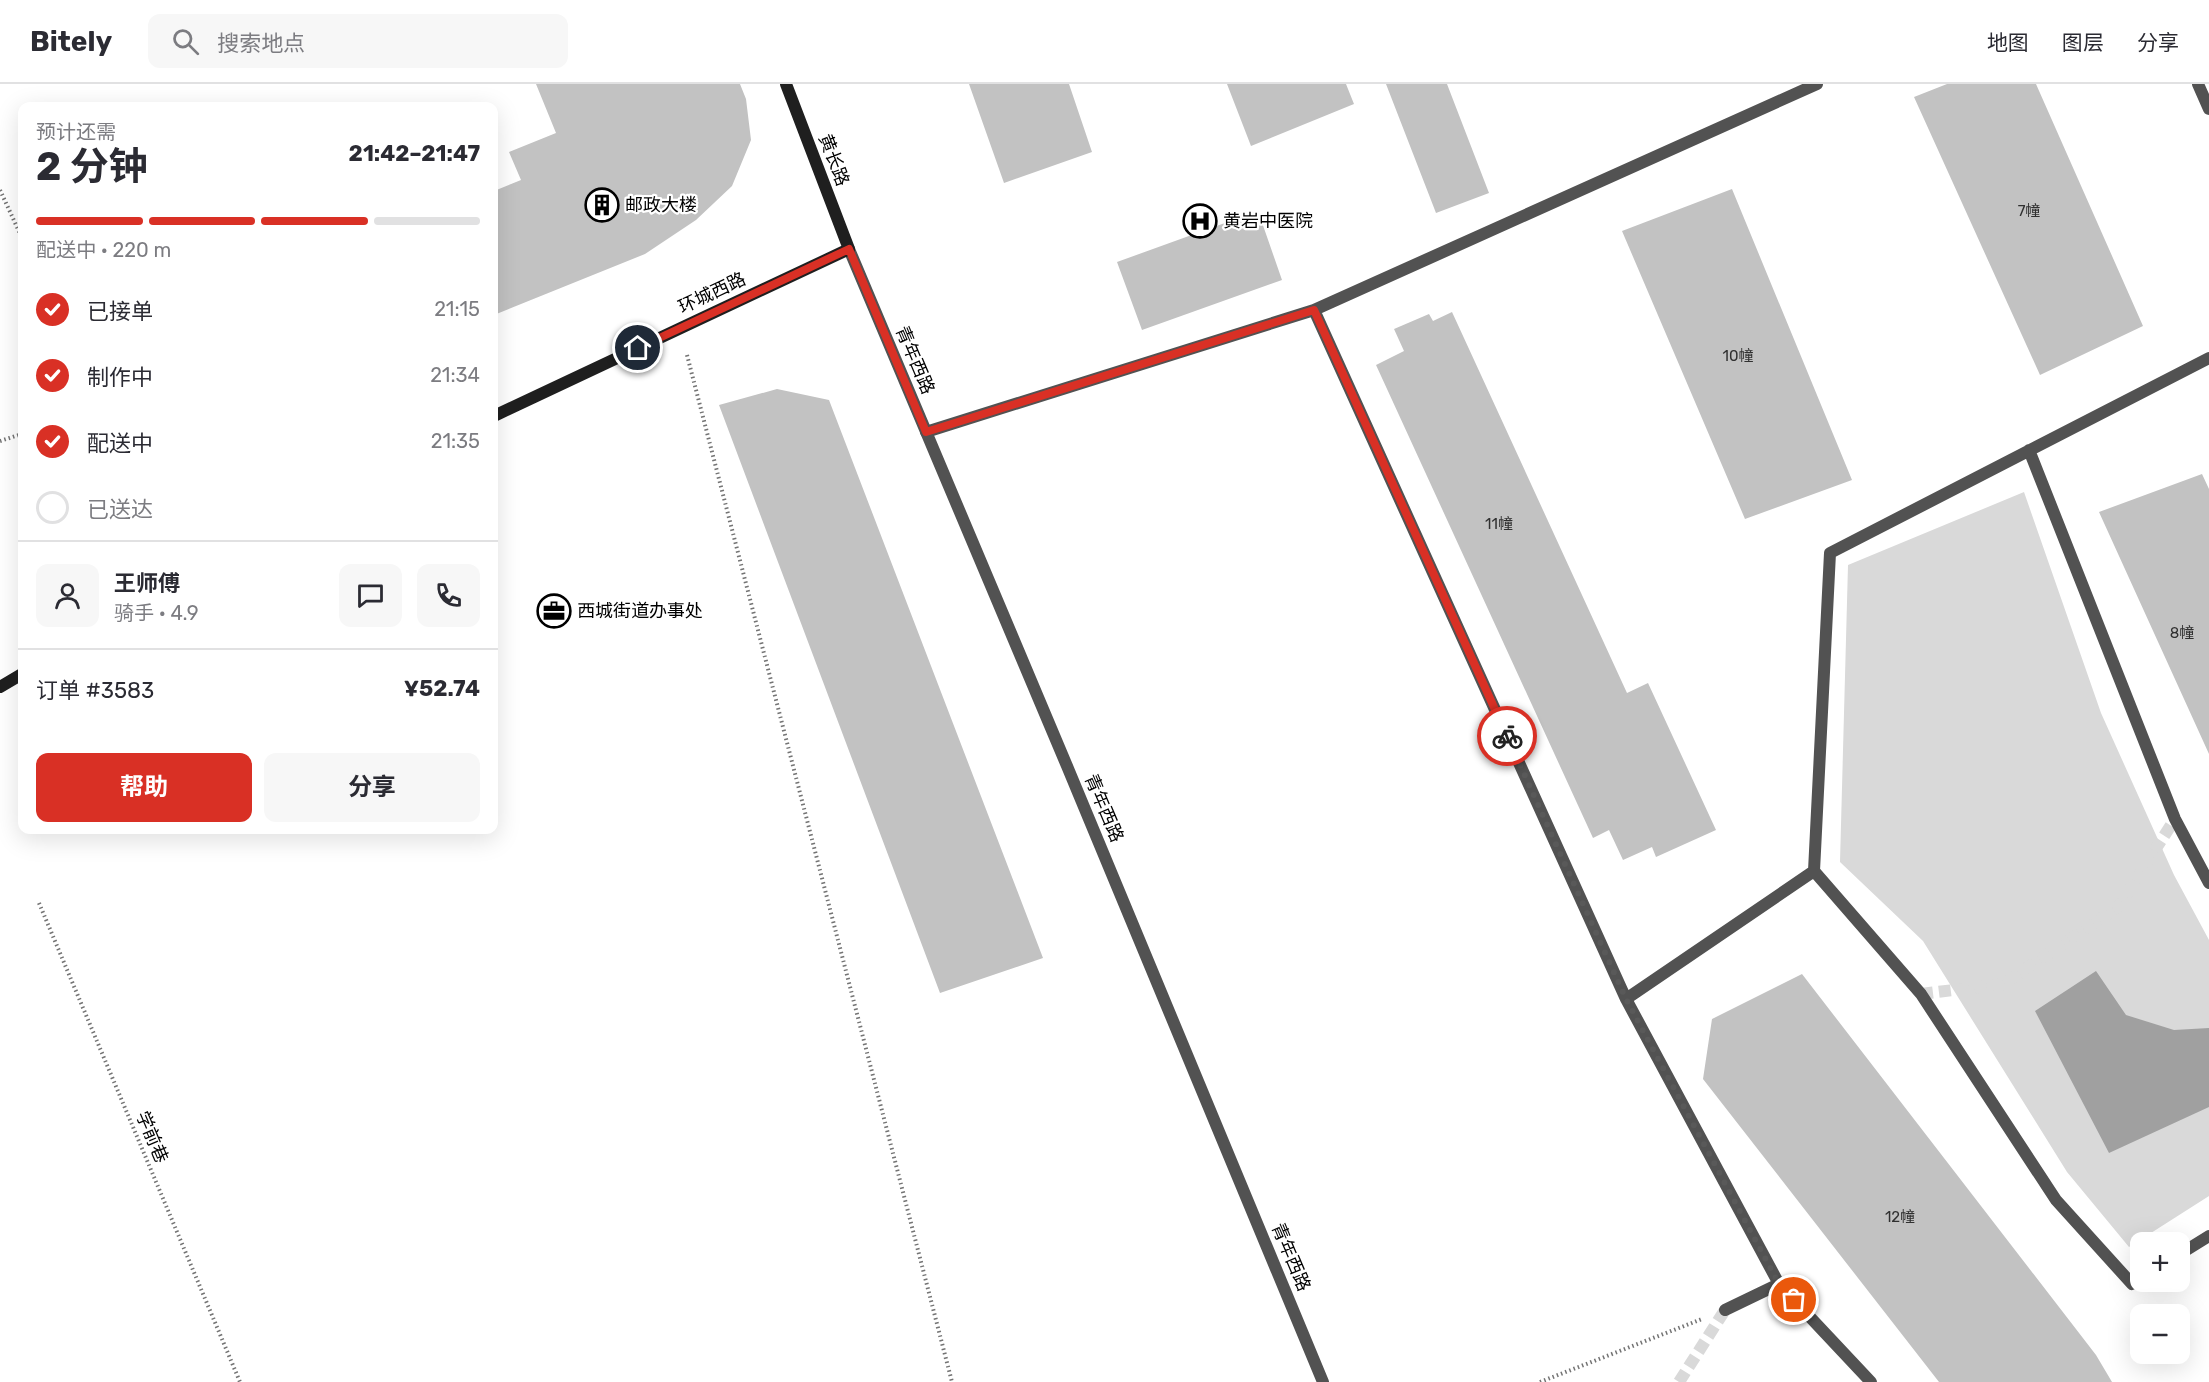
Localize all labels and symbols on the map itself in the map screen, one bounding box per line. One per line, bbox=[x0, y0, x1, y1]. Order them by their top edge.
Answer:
street label: 黄长路 bbox=[814, 131, 854, 189]
building icon: 邮政大楼 bbox=[584, 187, 620, 223]
place label: 邮政大楼 bbox=[625, 194, 697, 216]
house number: 7幢 bbox=[2018, 202, 2040, 220]
hospital icon: 黄岩中医院 bbox=[1182, 203, 1218, 239]
place label: 黄岩中医院 bbox=[1223, 210, 1313, 232]
street label: 环城西路 bbox=[675, 268, 749, 318]
pin bbox=[612, 322, 663, 373]
street label: 青年西路 bbox=[891, 323, 939, 397]
house number: 10幢 bbox=[1723, 347, 1753, 365]
house number: 11幢 bbox=[1485, 515, 1513, 533]
office icon: 西城街道办事处 bbox=[536, 593, 572, 629]
place label: 西城街道办事处 bbox=[577, 600, 703, 622]
house number: 8幢 bbox=[2170, 624, 2194, 642]
courier bbox=[1477, 706, 1537, 766]
street label: 青年西路 bbox=[1080, 771, 1128, 845]
street label: 学前巷 bbox=[131, 1108, 173, 1166]
house number: 12幢 bbox=[1885, 1208, 1915, 1226]
street label: 青年西路 bbox=[1267, 1220, 1315, 1294]
pin bbox=[1768, 1274, 1819, 1325]

